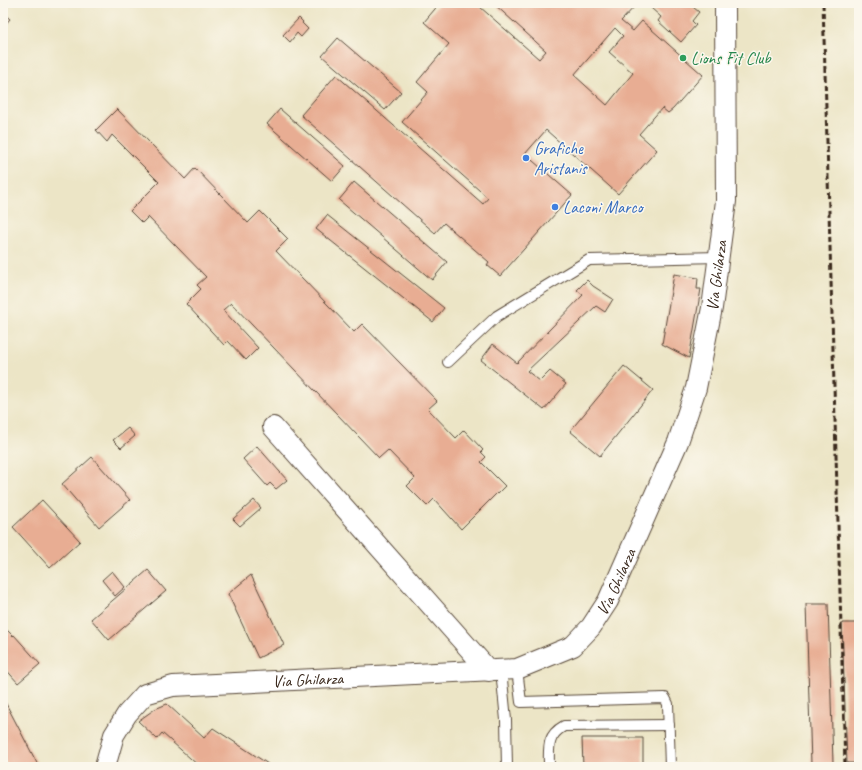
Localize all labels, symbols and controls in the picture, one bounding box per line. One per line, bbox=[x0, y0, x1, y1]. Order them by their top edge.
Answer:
place label: Lions Fit Club bbox=[691, 48, 772, 69]
marker: Lions Fit Club bbox=[678, 53, 688, 63]
place label: Grafiche Aristanis bbox=[534, 138, 588, 179]
marker: Grafiche Aristanis bbox=[521, 153, 531, 163]
place label: Laconi Marco bbox=[563, 197, 644, 218]
marker: Laconi Marco bbox=[550, 202, 560, 212]
street label: Via Ghilarza bbox=[702, 238, 732, 312]
street label: Via Ghilarza bbox=[592, 544, 641, 619]
street label: Via Ghilarza bbox=[272, 668, 345, 692]

